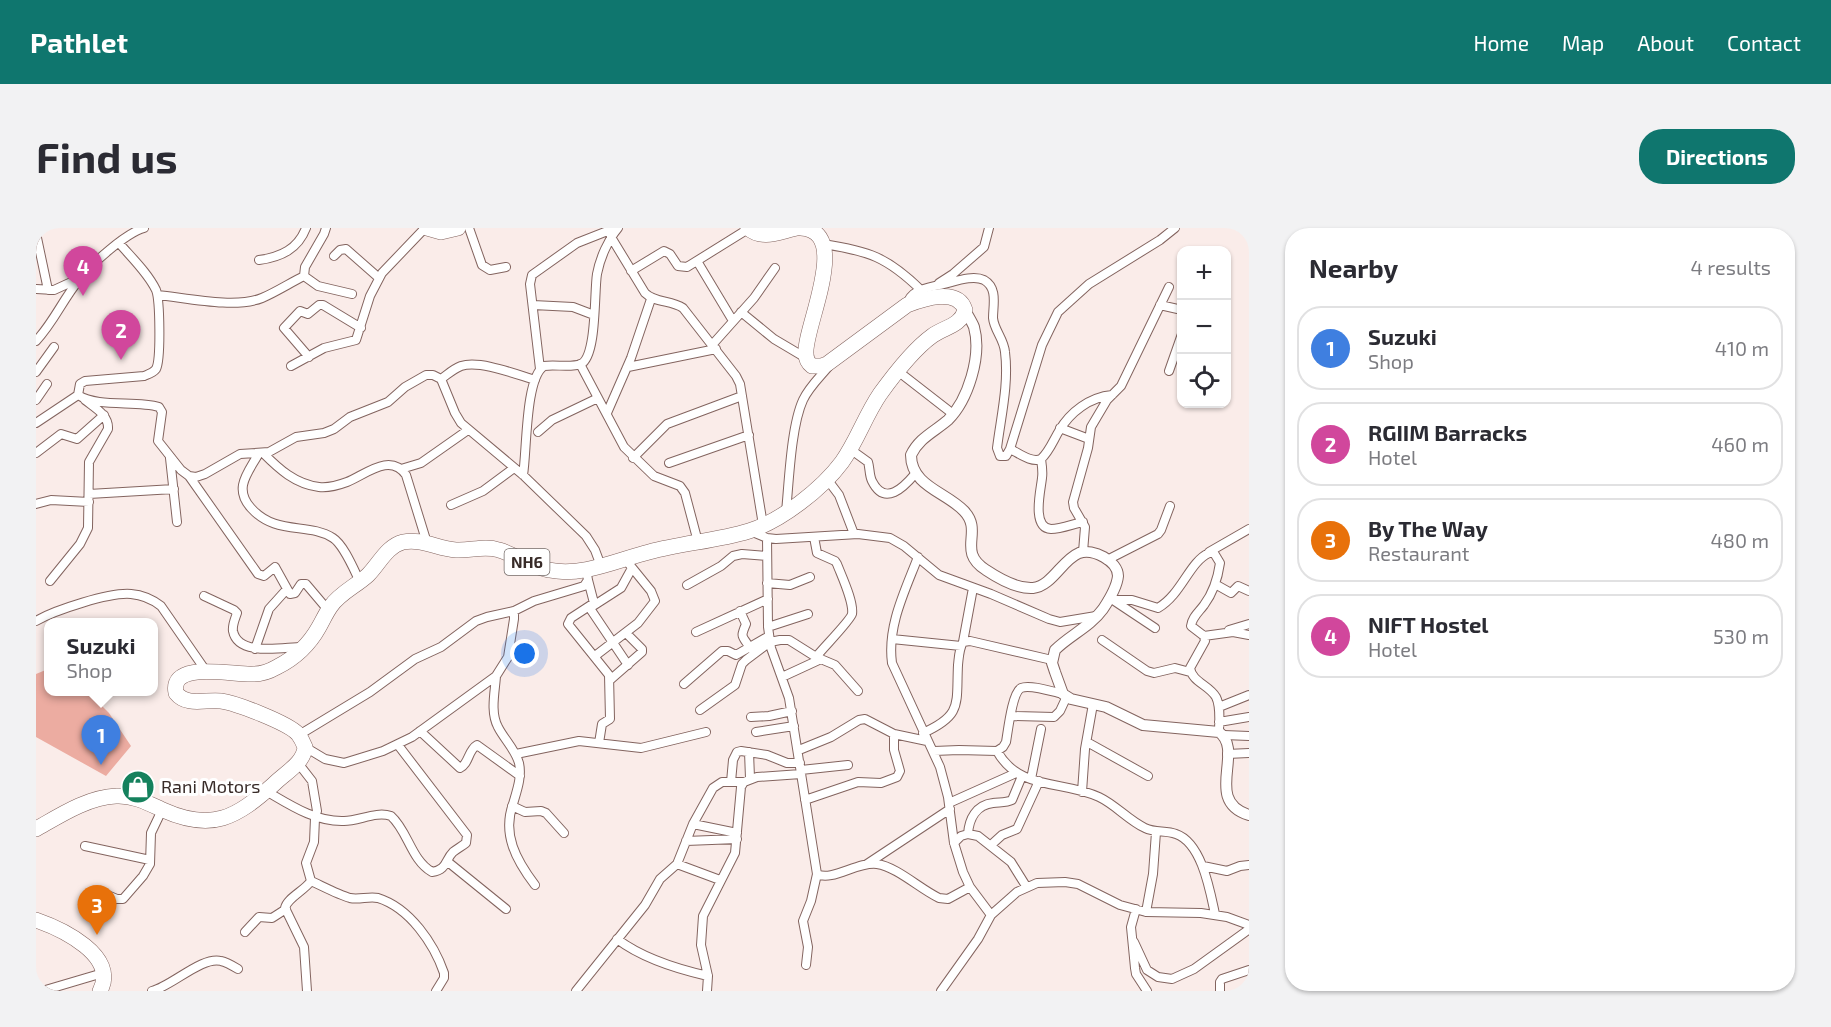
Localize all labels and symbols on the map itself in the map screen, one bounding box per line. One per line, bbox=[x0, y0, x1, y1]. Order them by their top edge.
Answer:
pin: 4 bbox=[64, 247, 102, 296]
pin: 2 bbox=[102, 310, 140, 360]
road number: NH6 bbox=[504, 549, 550, 575]
your location bbox=[510, 639, 539, 668]
pin: 1 bbox=[82, 716, 120, 765]
shop icon: Rani Motors bbox=[120, 769, 156, 805]
place label: Rani Motors bbox=[161, 775, 260, 797]
pin: 3 bbox=[78, 886, 116, 935]

